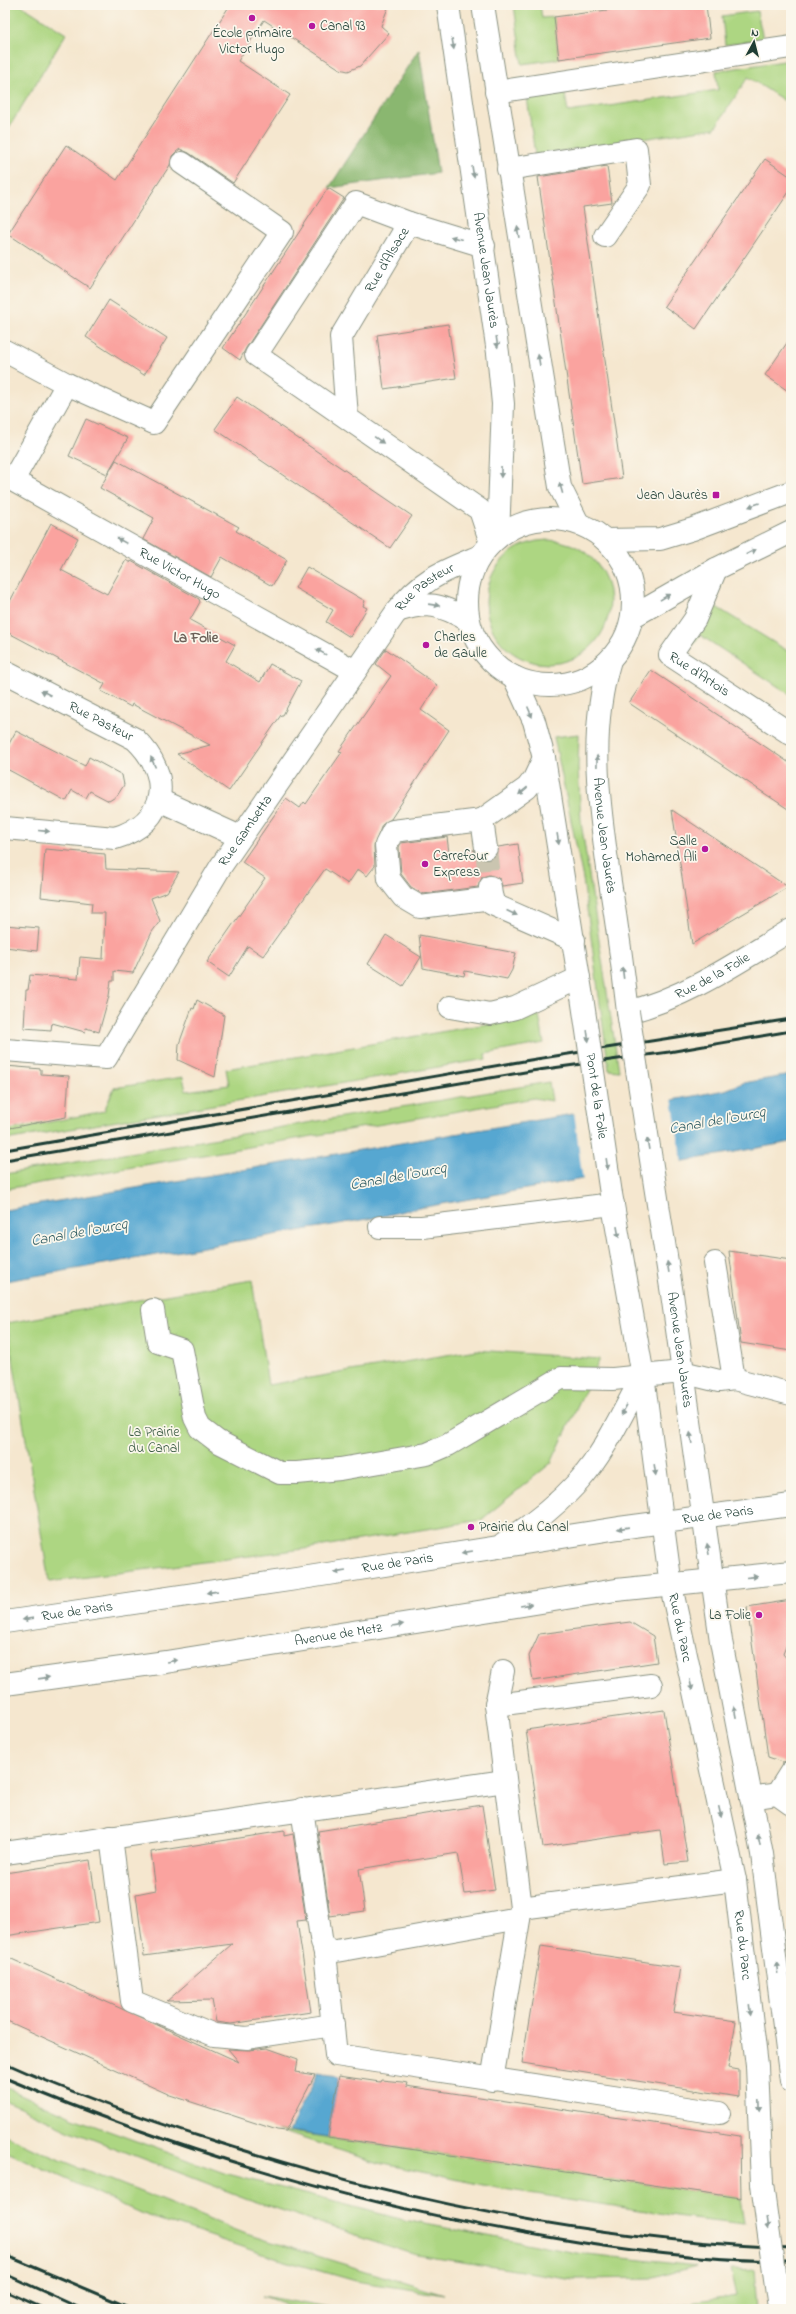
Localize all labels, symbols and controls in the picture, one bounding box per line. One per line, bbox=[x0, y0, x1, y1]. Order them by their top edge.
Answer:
marker: École primaire Victor Hugo bbox=[247, 13, 257, 23]
place label: Canal 93 bbox=[320, 16, 366, 37]
marker: Canal 93 bbox=[307, 21, 317, 31]
north arrow bbox=[734, 22, 774, 62]
place label: École primaire Victor Hugo bbox=[212, 23, 293, 61]
text: N bbox=[750, 25, 760, 41]
one-way arrow bbox=[451, 37, 457, 50]
one-way arrow bbox=[470, 166, 476, 178]
street label: Avenue Jean Jaurès bbox=[467, 211, 505, 329]
street label: Rue d'Alsace bbox=[359, 223, 415, 297]
one-way arrow bbox=[515, 226, 521, 238]
one-way arrow bbox=[450, 235, 463, 241]
one-way arrow bbox=[494, 336, 500, 348]
one-way arrow bbox=[536, 354, 542, 366]
one-way arrow bbox=[374, 436, 385, 444]
one-way arrow bbox=[498, 466, 504, 479]
one-way arrow bbox=[558, 482, 564, 494]
place label: Jean Jaurès bbox=[637, 485, 708, 506]
marker: Jean Jaurès bbox=[711, 490, 721, 500]
one-way arrow bbox=[748, 503, 760, 509]
one-way arrow bbox=[116, 538, 128, 544]
street label: Rue Victor Hugo bbox=[135, 542, 225, 605]
one-way arrow bbox=[745, 549, 757, 555]
street label: Rue Pasteur bbox=[390, 557, 458, 616]
one-way arrow bbox=[659, 594, 671, 601]
one-way arrow bbox=[428, 602, 440, 608]
district label: La Folie bbox=[173, 627, 220, 649]
place label: Charles de Gaulle bbox=[434, 627, 488, 664]
marker: Charles de Gaulle bbox=[421, 640, 431, 650]
street label: Rue d'Artois bbox=[664, 646, 734, 702]
one-way arrow bbox=[315, 648, 327, 655]
one-way arrow bbox=[40, 690, 52, 696]
street label: Rue Pasteur bbox=[65, 696, 138, 747]
one-way arrow bbox=[527, 706, 533, 717]
one-way arrow bbox=[594, 754, 600, 767]
one-way arrow bbox=[150, 756, 156, 768]
street label: Avenue Jean Jaurès bbox=[587, 777, 622, 895]
one-way arrow bbox=[518, 786, 528, 795]
street label: Rue Gambetta bbox=[213, 790, 278, 871]
one-way arrow bbox=[38, 828, 50, 835]
place label: Salle Mohamed Ali bbox=[625, 831, 698, 868]
one-way arrow bbox=[555, 832, 561, 845]
marker: Salle Mohamed Ali bbox=[700, 844, 710, 854]
place label: Carrefour Express bbox=[433, 846, 489, 883]
marker: Carrefour Express bbox=[420, 859, 430, 869]
one-way arrow bbox=[507, 910, 518, 916]
street label: Rue de la Folie bbox=[672, 947, 754, 1005]
one-way arrow bbox=[620, 967, 626, 979]
one-way arrow bbox=[585, 1030, 591, 1042]
street label: Pont de la Folie bbox=[580, 1052, 613, 1141]
water label: Canal de l'Ourcq bbox=[667, 1101, 768, 1140]
one-way arrow bbox=[645, 1138, 651, 1151]
water label: Canal de l'Ourcq bbox=[348, 1157, 449, 1196]
one-way arrow bbox=[604, 1158, 610, 1170]
water label: Canal de l'Ourcq bbox=[29, 1213, 130, 1252]
one-way arrow bbox=[615, 1226, 621, 1238]
one-way arrow bbox=[664, 1261, 670, 1273]
street label: Avenue Jean Jaurès bbox=[661, 1291, 698, 1409]
one-way arrow bbox=[620, 1404, 627, 1416]
park label: La Prairie du Canal bbox=[128, 1422, 180, 1459]
one-way arrow bbox=[688, 1432, 694, 1444]
one-way arrow bbox=[652, 1464, 659, 1476]
street label: Rue de Paris bbox=[681, 1500, 755, 1530]
place label: Prairie du Canal bbox=[479, 1517, 569, 1538]
marker: Prairie du Canal bbox=[466, 1522, 476, 1532]
one-way arrow bbox=[617, 1525, 629, 1531]
one-way arrow bbox=[705, 1543, 711, 1555]
street label: Rue de Paris bbox=[360, 1547, 435, 1579]
one-way arrow bbox=[461, 1549, 473, 1555]
one-way arrow bbox=[334, 1569, 347, 1575]
one-way arrow bbox=[746, 1574, 759, 1581]
one-way arrow bbox=[206, 1589, 218, 1595]
street label: Rue du Parc bbox=[662, 1591, 698, 1665]
street label: Rue de Paris bbox=[40, 1596, 114, 1627]
one-way arrow bbox=[520, 1602, 532, 1608]
place label: La Folie bbox=[709, 1605, 752, 1626]
marker: La Folie bbox=[754, 1610, 764, 1620]
one-way arrow bbox=[22, 1616, 34, 1622]
street label: Avenue de Metz bbox=[293, 1617, 384, 1652]
one-way arrow bbox=[392, 1622, 404, 1628]
one-way arrow bbox=[166, 1658, 179, 1664]
one-way arrow bbox=[38, 1675, 50, 1681]
one-way arrow bbox=[689, 1679, 695, 1692]
one-way arrow bbox=[731, 1706, 737, 1718]
one-way arrow bbox=[717, 1806, 723, 1818]
one-way arrow bbox=[756, 1834, 762, 1846]
street label: Rue du Parc bbox=[728, 1909, 757, 1982]
one-way arrow bbox=[774, 1962, 780, 1975]
one-way arrow bbox=[747, 2004, 754, 2016]
one-way arrow bbox=[756, 2099, 762, 2112]
one-way arrow bbox=[764, 2217, 770, 2229]

